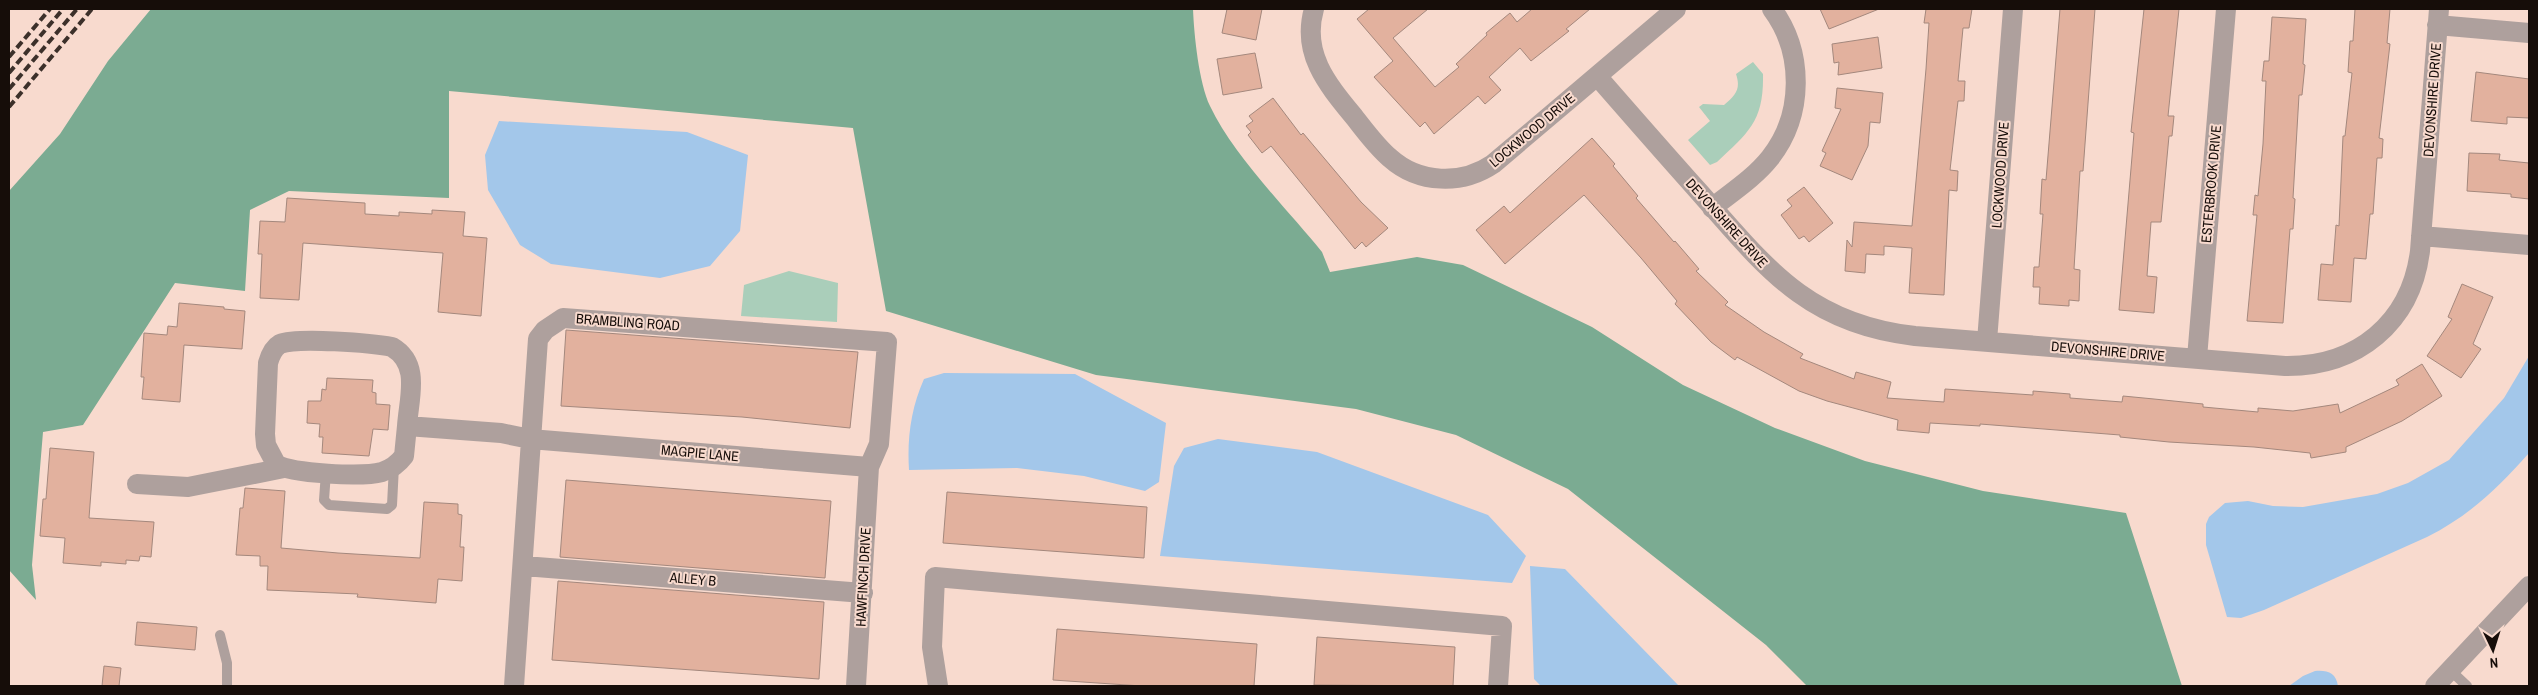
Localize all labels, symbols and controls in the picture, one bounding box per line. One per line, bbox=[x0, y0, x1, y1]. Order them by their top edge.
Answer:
street label: DEVONSHIRE DRIVE bbox=[2419, 42, 2445, 158]
street label: LOCKWOOD DRIVE bbox=[1485, 89, 1579, 171]
street label: LOCKWOOD DRIVE bbox=[1987, 121, 2013, 229]
street label: ESTERBROOK DRIVE bbox=[2197, 124, 2225, 244]
street label: DEVONSHIRE DRIVE bbox=[1682, 175, 1772, 271]
street label: BRAMBLING ROAD bbox=[576, 309, 680, 335]
street label: DEVONSHIRE DRIVE bbox=[2050, 337, 2166, 365]
street label: MAGPIE LANE bbox=[660, 441, 740, 465]
street label: HAWFINCH DRIVE bbox=[851, 527, 875, 627]
street label: ALLEY B bbox=[668, 568, 717, 590]
north arrow bbox=[2468, 625, 2518, 675]
text: N bbox=[2489, 654, 2499, 672]

